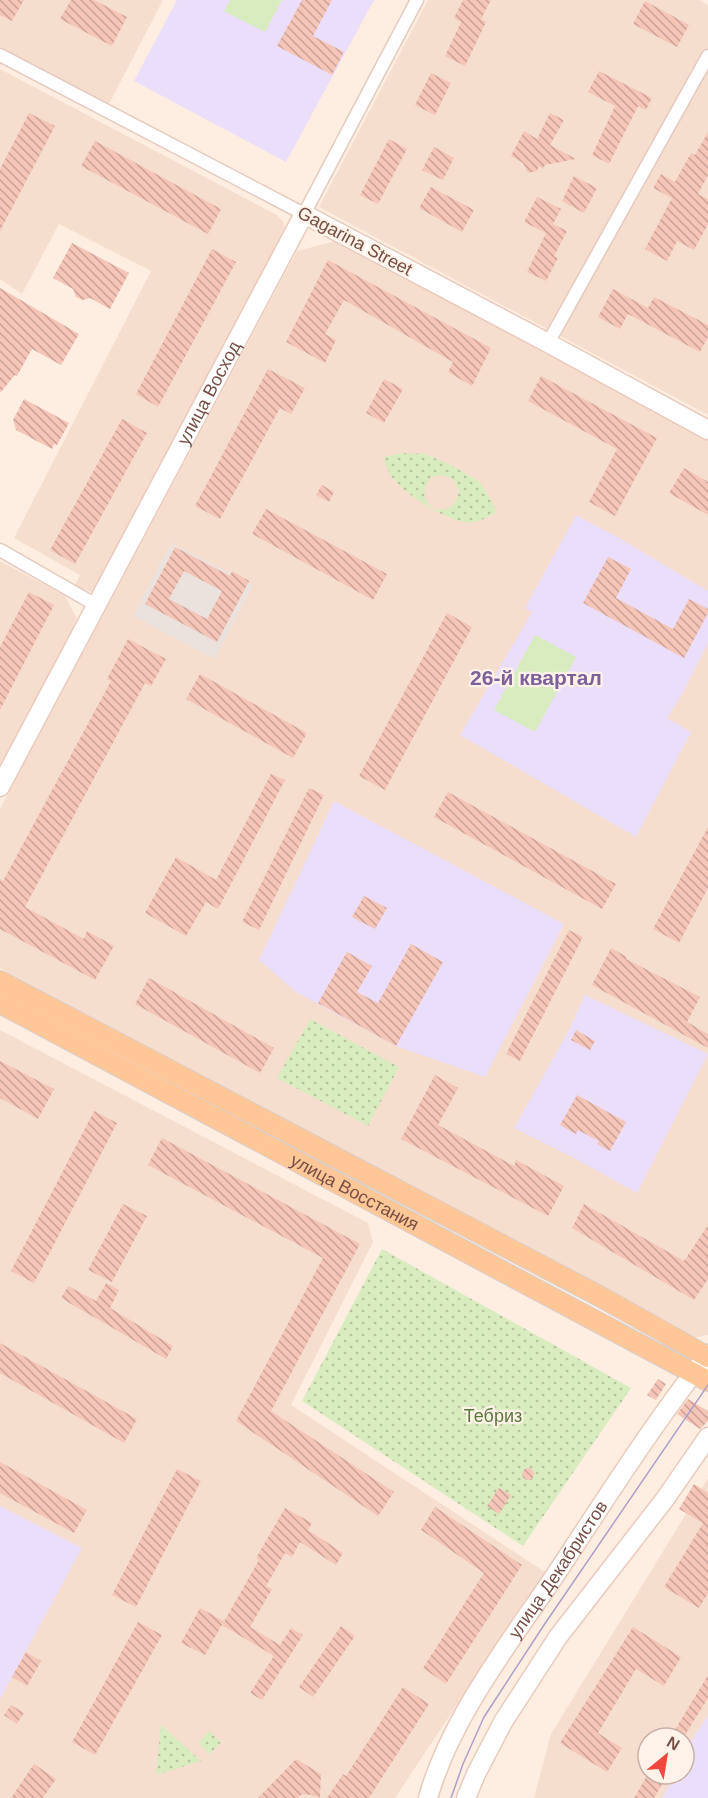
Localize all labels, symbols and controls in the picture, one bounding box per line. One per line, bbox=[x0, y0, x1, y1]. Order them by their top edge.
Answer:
street label: Gagarina Street bbox=[294, 202, 416, 280]
street label: улица Восход bbox=[173, 337, 245, 448]
district label: 26-й квартал bbox=[470, 666, 602, 689]
street label: улица Восстания bbox=[287, 1150, 422, 1235]
park label: Тебриз bbox=[464, 1406, 522, 1426]
street label: улица Декабристов bbox=[505, 1497, 612, 1642]
north arrow bbox=[636, 1726, 696, 1786]
text: N bbox=[664, 1733, 683, 1754]

